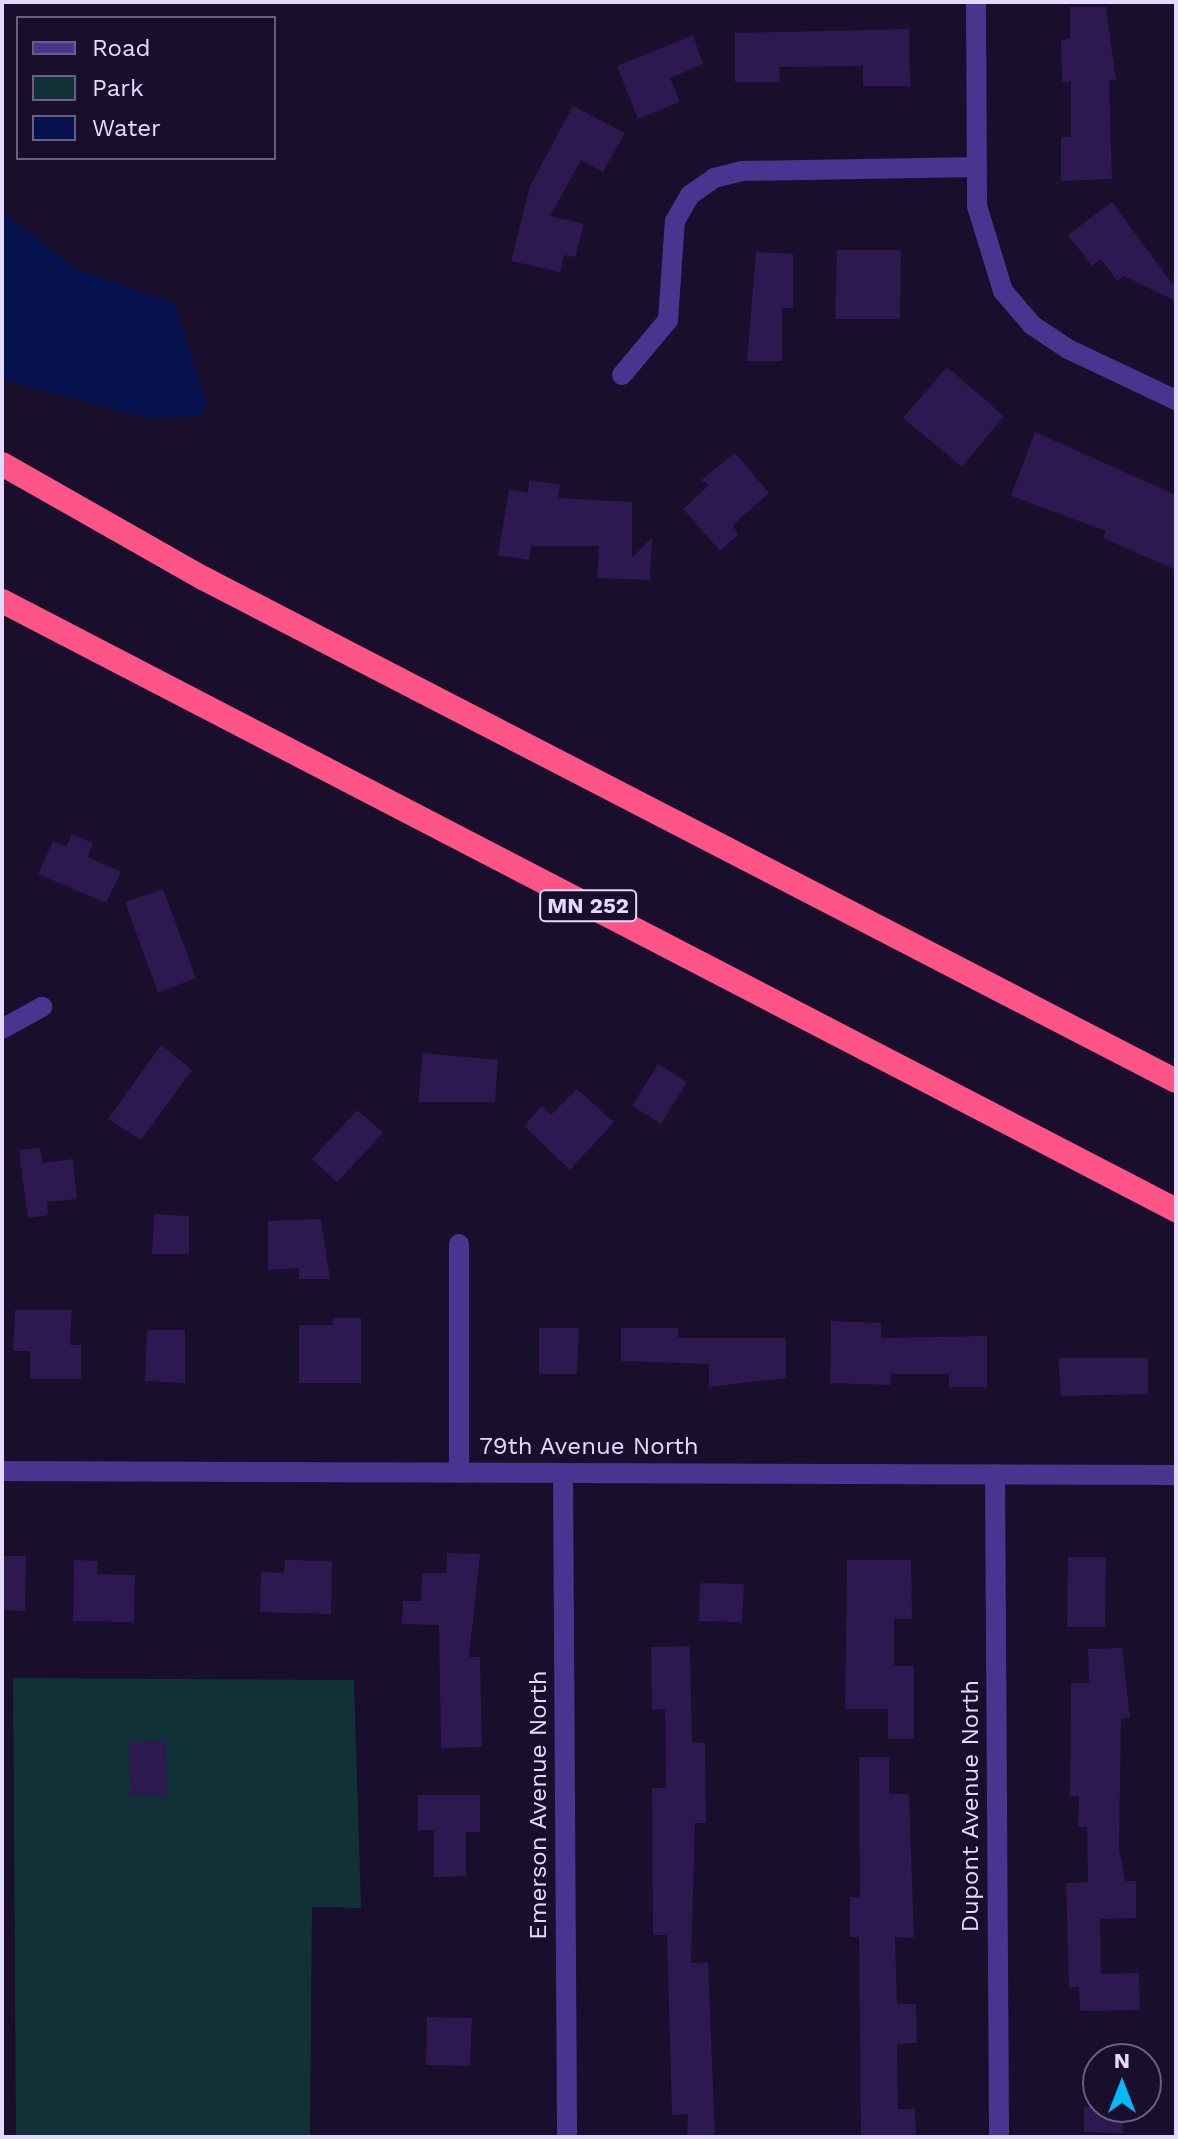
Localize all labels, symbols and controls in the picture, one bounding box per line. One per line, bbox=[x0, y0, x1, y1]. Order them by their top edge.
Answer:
legend bbox=[16, 16, 276, 160]
text: Road bbox=[92, 34, 151, 62]
text: Park bbox=[92, 74, 144, 102]
text: Water bbox=[92, 114, 161, 142]
road number: MN 252 bbox=[538, 888, 638, 924]
street label: 79th Avenue North bbox=[479, 1433, 699, 1461]
street label: Emerson Avenue North bbox=[525, 1670, 553, 1940]
street label: Dupont Avenue North bbox=[957, 1679, 985, 1933]
north arrow bbox=[1082, 2043, 1162, 2123]
text: N bbox=[1114, 2048, 1130, 2073]

